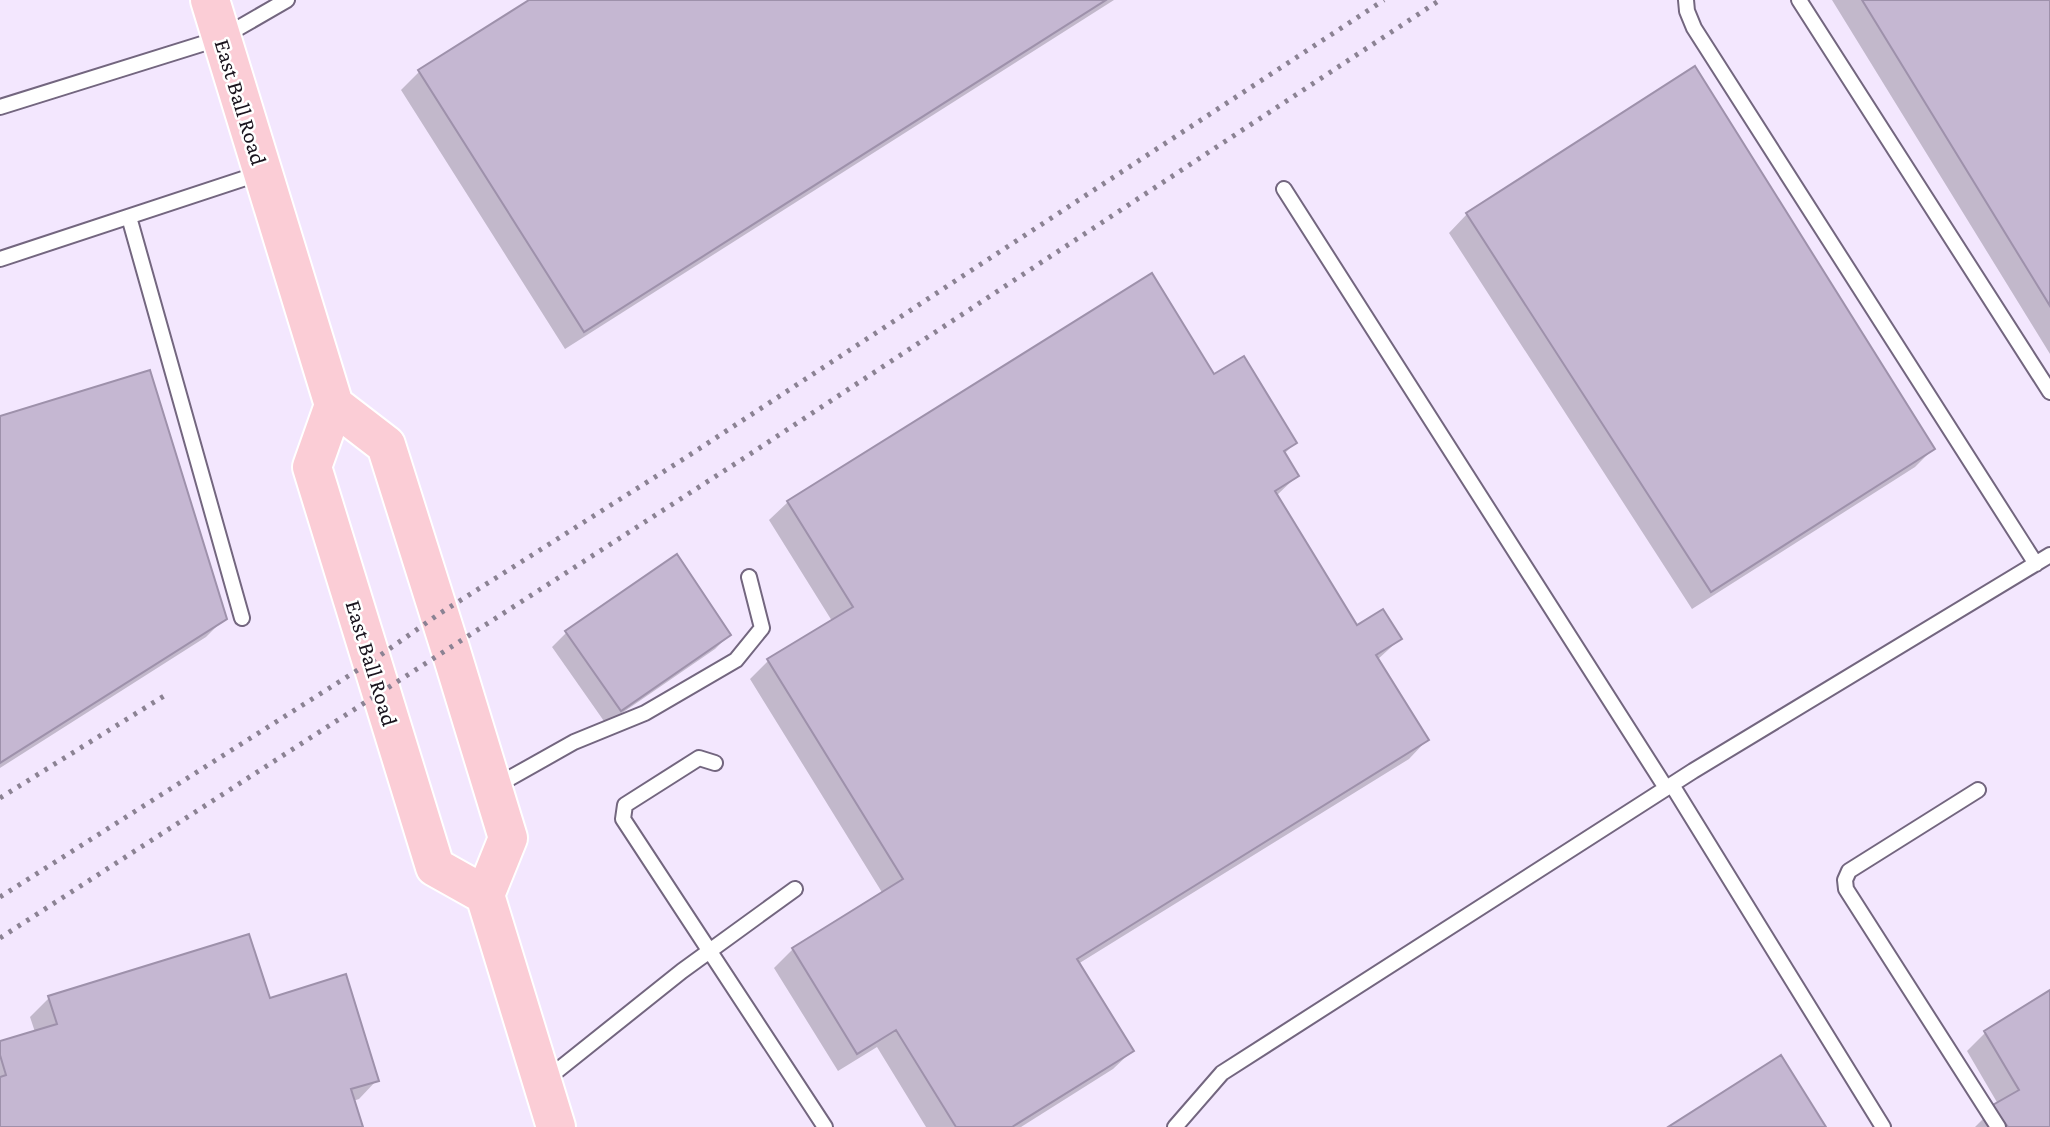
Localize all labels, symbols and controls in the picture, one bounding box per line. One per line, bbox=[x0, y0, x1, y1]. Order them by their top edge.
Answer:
street label: East Ball Road bbox=[210, 36, 272, 168]
street label: East Ball Road bbox=[341, 597, 403, 729]

